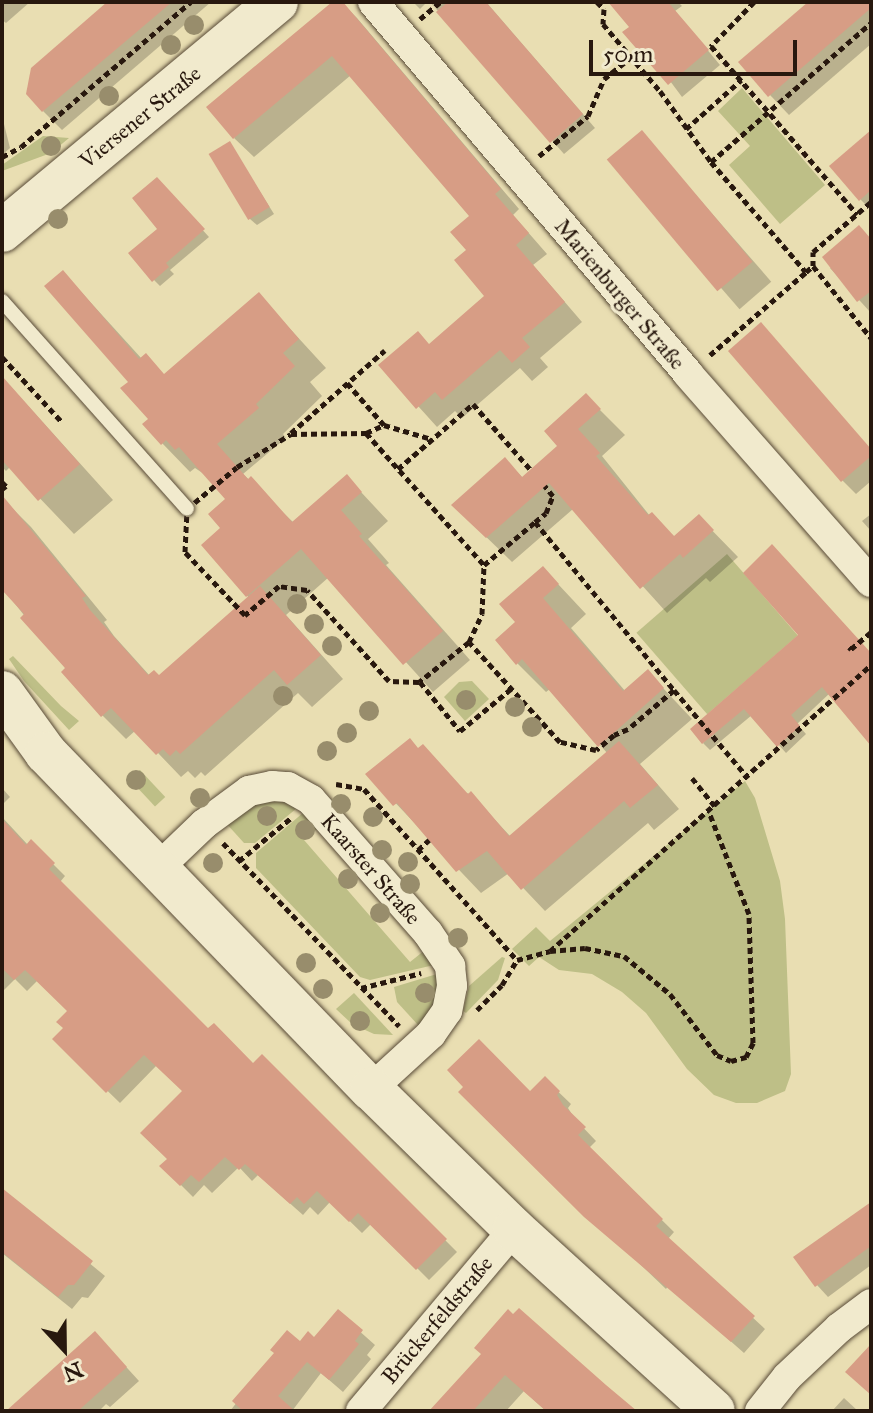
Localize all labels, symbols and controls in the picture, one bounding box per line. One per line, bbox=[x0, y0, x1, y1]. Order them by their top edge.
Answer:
scale bar bbox=[593, 24, 801, 74]
text: 50 m bbox=[603, 39, 653, 69]
street label: Viersener Straße bbox=[74, 60, 206, 174]
street label: Marienburger Straße bbox=[549, 213, 691, 375]
street label: Kaarster Straße bbox=[315, 808, 427, 930]
street label: Brückerfeldstraße bbox=[376, 1251, 498, 1389]
north arrow bbox=[24, 1309, 104, 1389]
text: N bbox=[59, 1356, 87, 1388]

